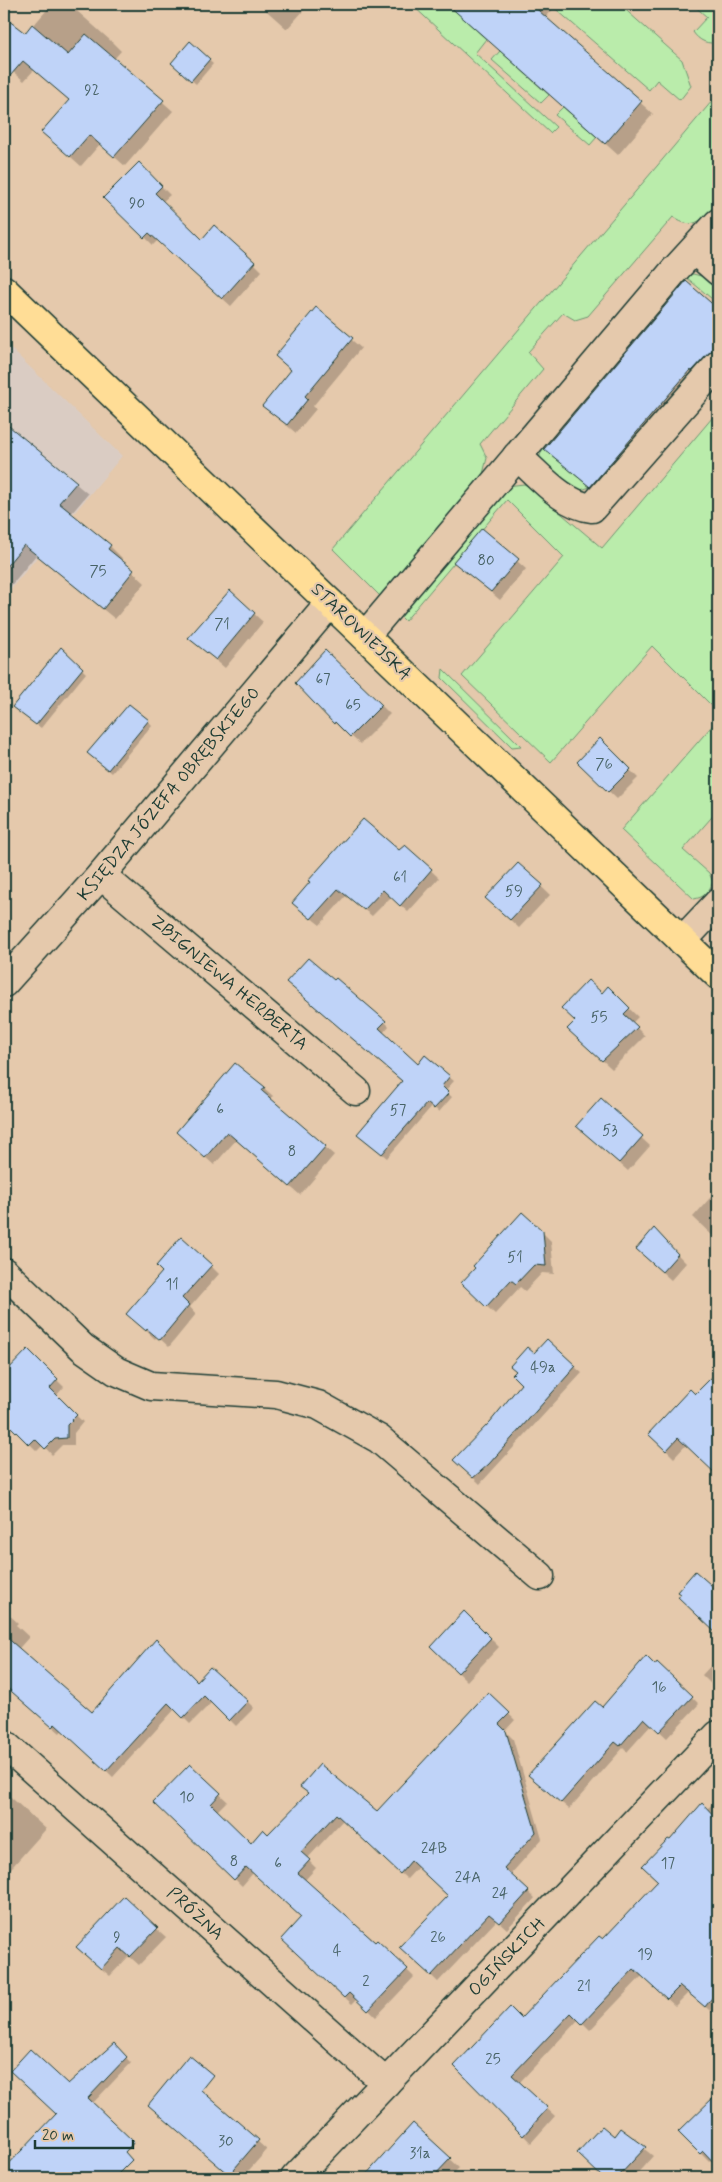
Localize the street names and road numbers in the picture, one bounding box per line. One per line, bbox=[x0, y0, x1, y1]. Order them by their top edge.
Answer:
street label: STAROWIEJSKA bbox=[305, 578, 417, 686]
street label: KSIĘDZA JÓZEFA OBRĘBSKIEGO bbox=[72, 682, 266, 906]
street label: ZBIGNIEWA HERBERTA bbox=[145, 910, 313, 1056]
street label: PRÓŻNA bbox=[161, 1882, 229, 1946]
street label: OGIŃSKICH bbox=[463, 1912, 551, 2002]

